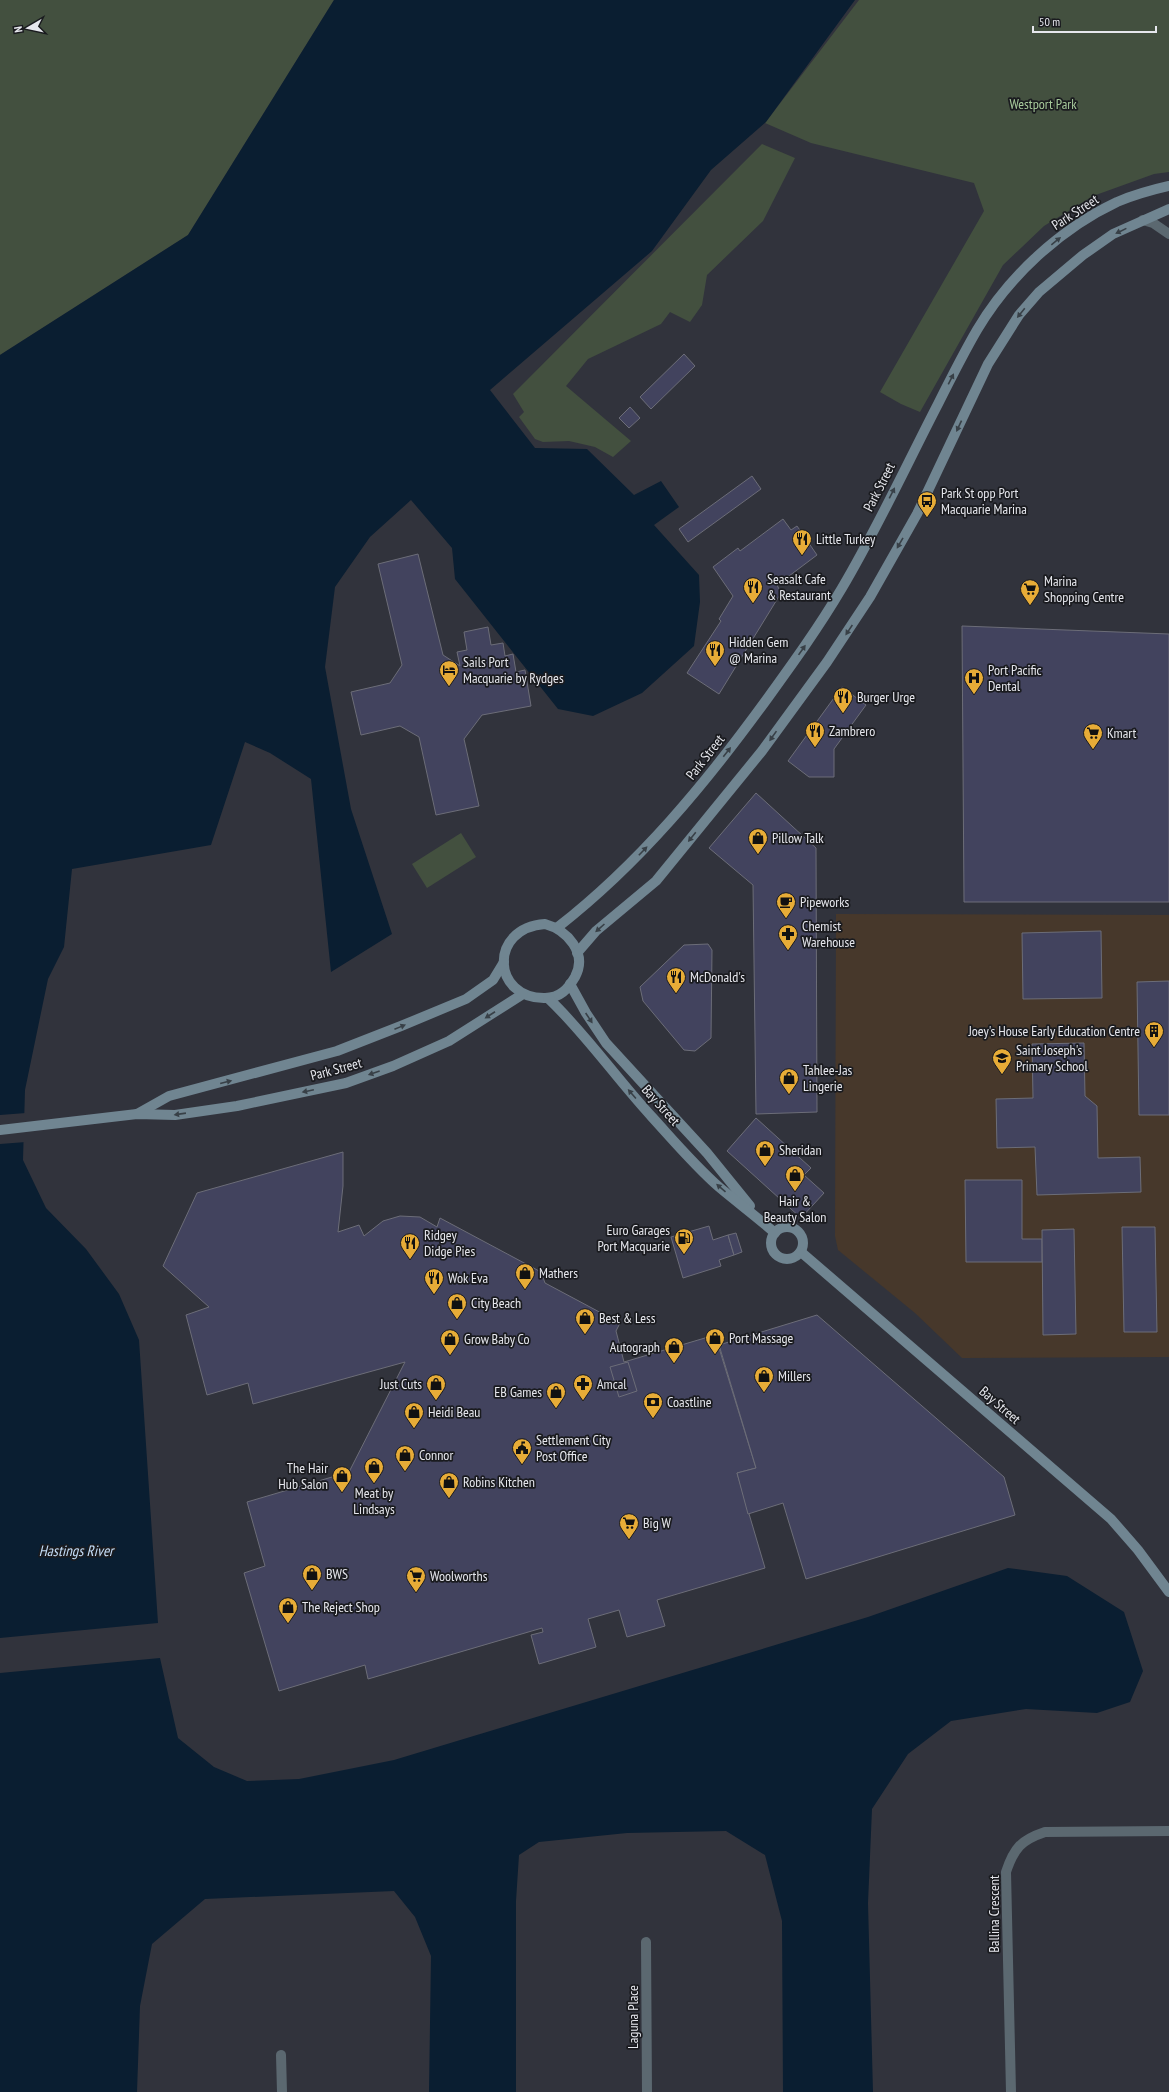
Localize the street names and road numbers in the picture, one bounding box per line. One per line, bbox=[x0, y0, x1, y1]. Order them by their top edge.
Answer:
street label: Park Street bbox=[1048, 190, 1102, 234]
street label: Park Street bbox=[859, 459, 899, 514]
street label: Park Street bbox=[682, 731, 728, 783]
street label: Park Street bbox=[308, 1053, 364, 1084]
street label: Bay Street bbox=[638, 1081, 684, 1129]
street label: Bay Street bbox=[976, 1382, 1025, 1428]
street label: Ballina Crescent bbox=[985, 1875, 1003, 1953]
street label: Laguna Place bbox=[624, 1985, 642, 2049]

